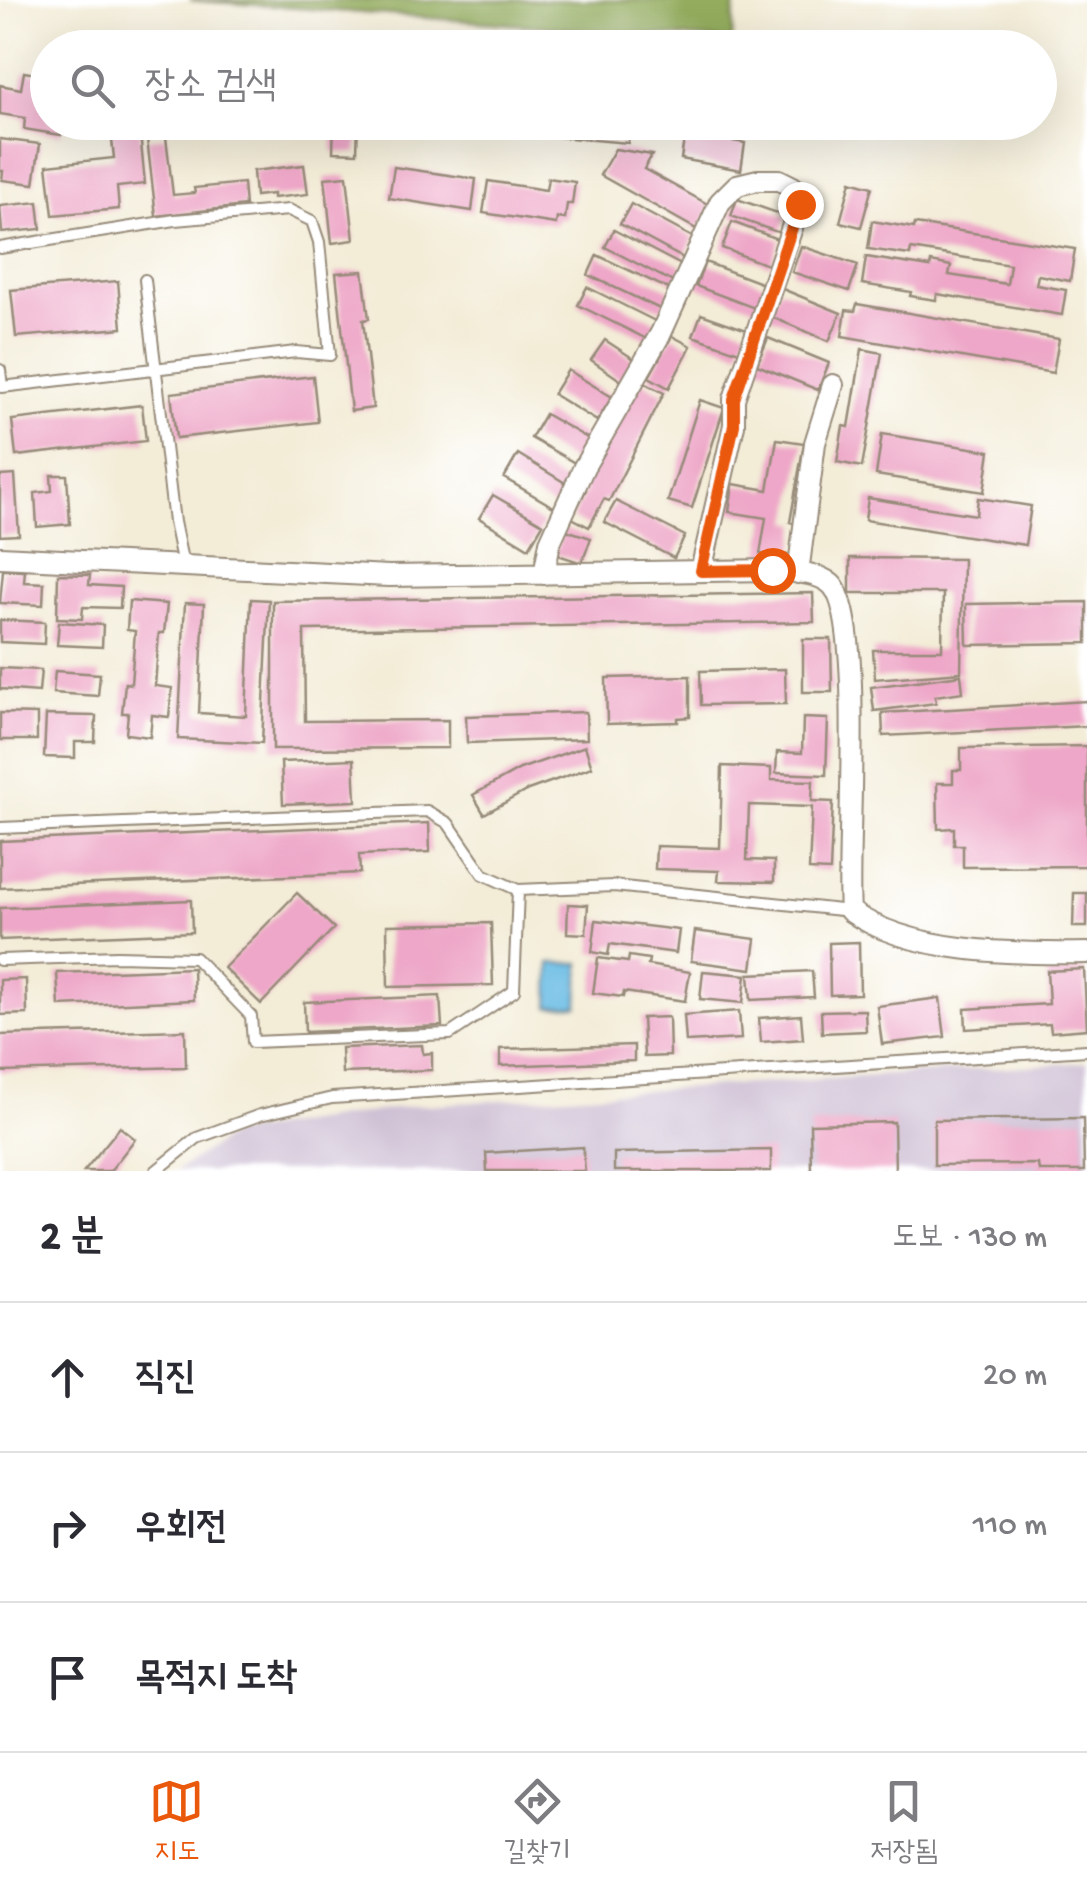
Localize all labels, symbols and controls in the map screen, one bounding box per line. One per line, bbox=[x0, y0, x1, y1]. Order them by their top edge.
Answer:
search box bbox=[30, 30, 1057, 140]
icon: search bbox=[65, 58, 120, 113]
text: 장소 검색 bbox=[145, 66, 276, 110]
route end bbox=[778, 182, 824, 228]
route start bbox=[750, 548, 796, 594]
text: 2 분 bbox=[40, 1215, 104, 1264]
text: 도보 · 130 m bbox=[892, 1220, 1047, 1258]
icon: ahead bbox=[40, 1350, 95, 1405]
text: 직진 bbox=[135, 1358, 196, 1402]
text: 20 m bbox=[983, 1358, 1047, 1396]
icon: right bbox=[40, 1500, 95, 1555]
text: 우회전 bbox=[135, 1508, 227, 1552]
text: 110 m bbox=[973, 1508, 1047, 1546]
icon: arrive bbox=[40, 1650, 95, 1705]
text: 목적지 도착 bbox=[135, 1658, 297, 1702]
tab: 지도 bbox=[149, 1774, 204, 1870]
tab: 길찾기 bbox=[503, 1774, 571, 1870]
tab: 저장됨 bbox=[870, 1774, 938, 1870]

